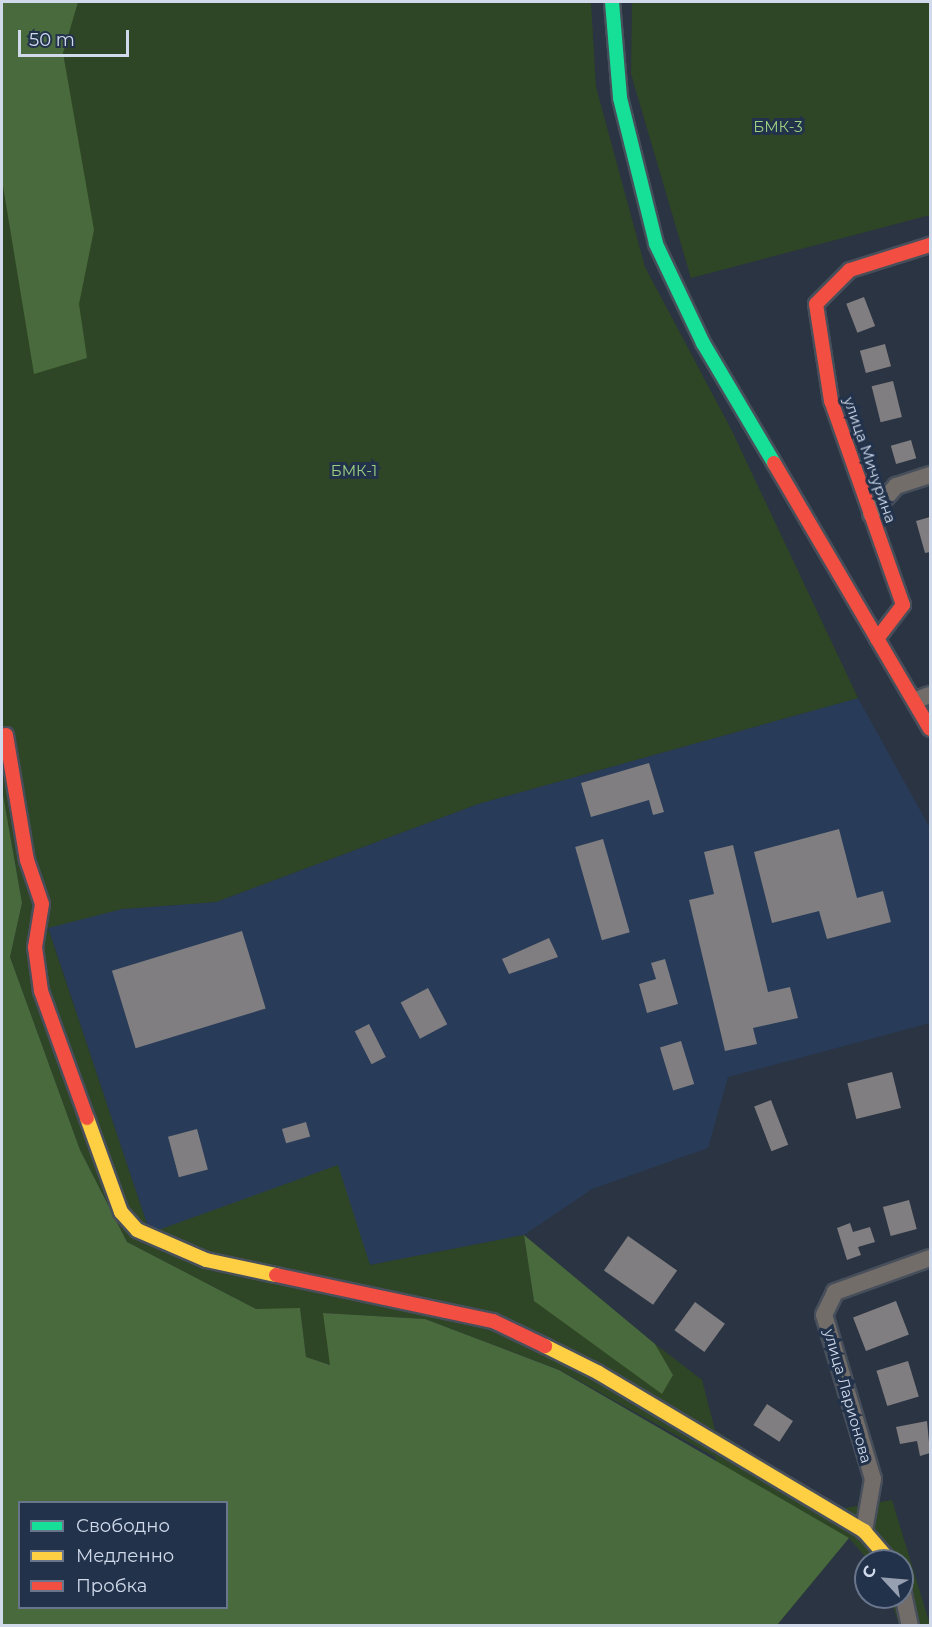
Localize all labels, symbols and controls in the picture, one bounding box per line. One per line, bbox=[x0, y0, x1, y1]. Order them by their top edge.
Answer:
scale bar bbox=[21, 18, 132, 56]
text: 50 m bbox=[29, 29, 75, 51]
park label: БМК-3 bbox=[753, 118, 803, 136]
street label: улица Мичурина bbox=[840, 394, 900, 526]
park label: БМК-1 bbox=[331, 462, 377, 480]
street label: улица Ларионова bbox=[820, 1327, 876, 1465]
legend bbox=[18, 1501, 228, 1609]
text: Свободно bbox=[76, 1515, 170, 1537]
text: Медленно bbox=[76, 1545, 174, 1567]
north arrow bbox=[854, 1549, 914, 1609]
text: С bbox=[858, 1562, 880, 1581]
text: Пробка bbox=[76, 1575, 147, 1597]

